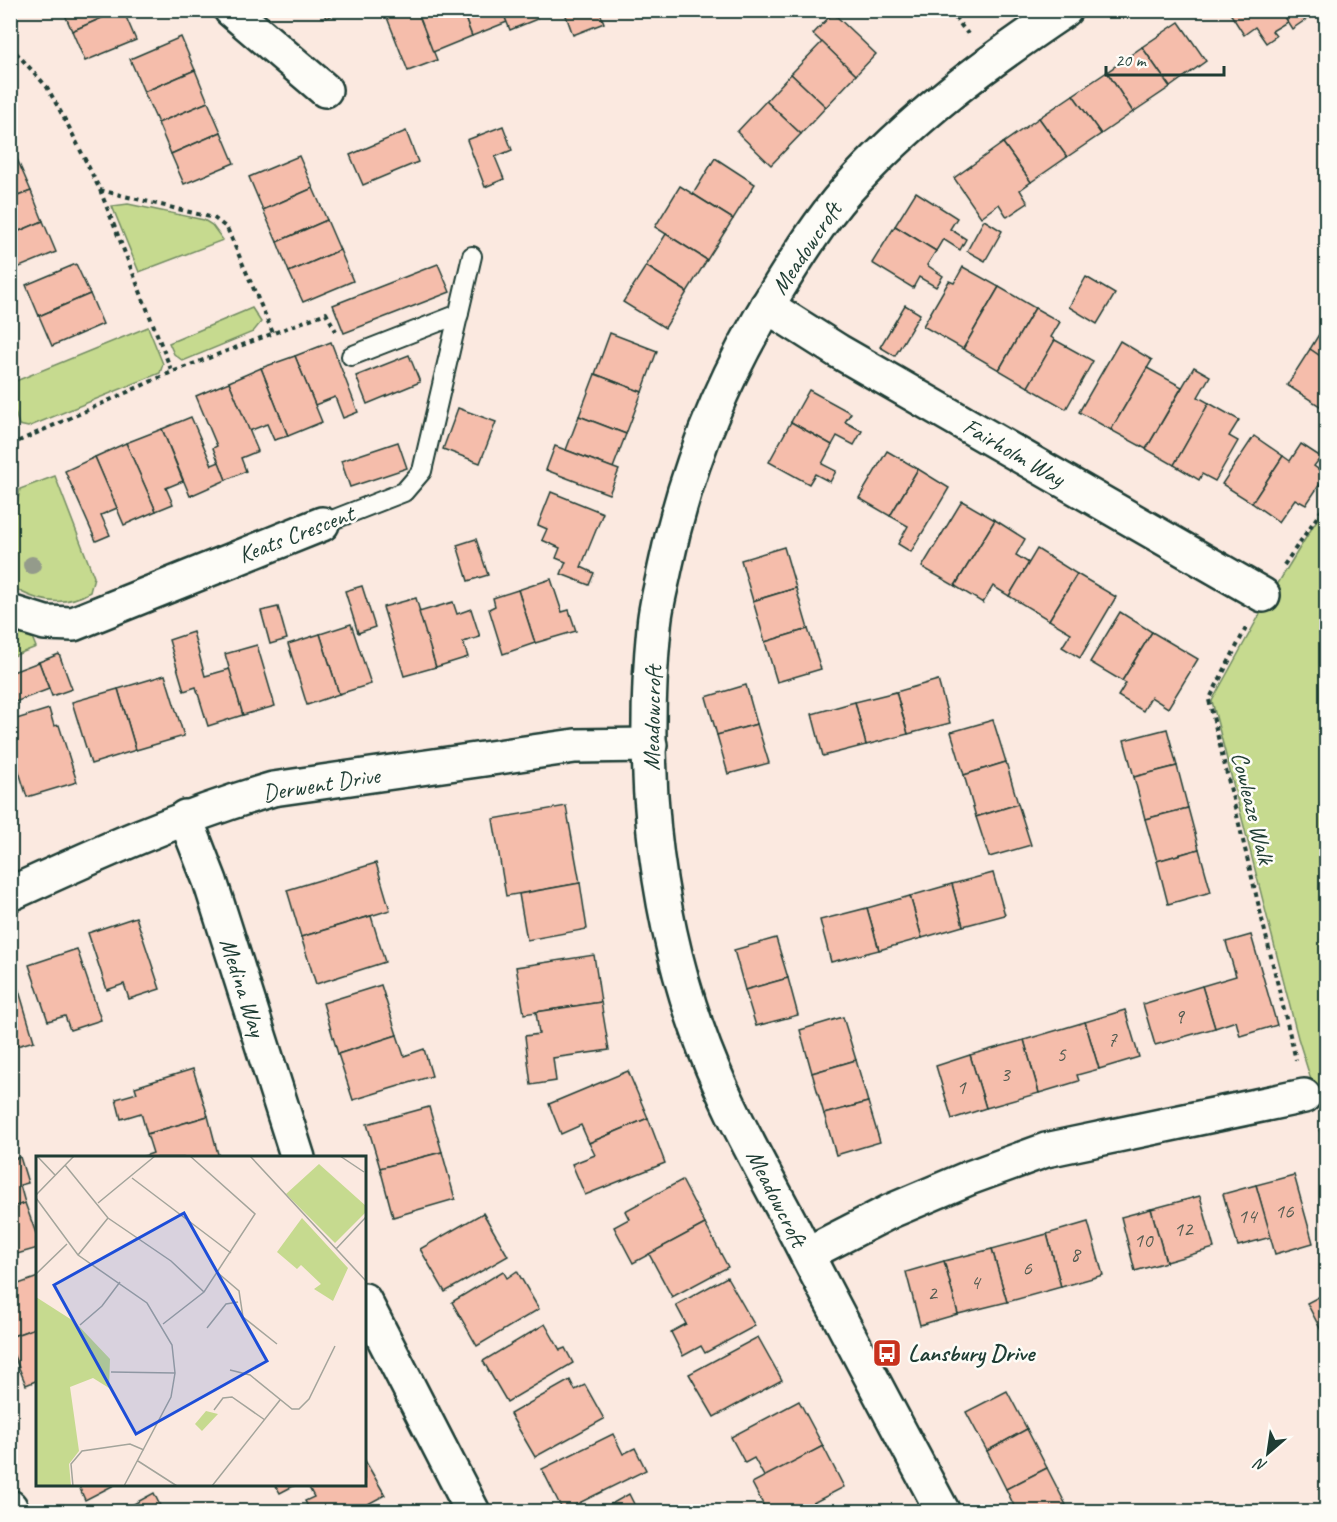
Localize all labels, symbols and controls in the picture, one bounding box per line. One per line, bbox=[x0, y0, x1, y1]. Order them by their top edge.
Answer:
scale bar bbox=[1106, 39, 1224, 77]
text: 20 m bbox=[1115, 49, 1148, 71]
street label: Meadowcroft bbox=[764, 194, 849, 300]
street label: Fairholm Way bbox=[958, 411, 1072, 494]
street label: Keats Crescent bbox=[234, 497, 360, 570]
street label: Meadowcroft bbox=[636, 663, 668, 771]
street label: Cowleaze Walk bbox=[1225, 749, 1282, 869]
street label: Derwent Drive bbox=[260, 760, 384, 808]
street label: Medina Way bbox=[213, 934, 273, 1042]
house number: 9 bbox=[1174, 1003, 1185, 1029]
house number: 7 bbox=[1107, 1026, 1118, 1052]
house number: 5 bbox=[1056, 1041, 1067, 1067]
house number: 3 bbox=[1000, 1061, 1011, 1087]
house number: 1 bbox=[956, 1074, 967, 1100]
street label: Meadowcroft bbox=[740, 1144, 815, 1253]
inset map bbox=[36, 1156, 366, 1486]
house number: 16 bbox=[1275, 1198, 1294, 1224]
house number: 14 bbox=[1238, 1203, 1259, 1229]
house number: 12 bbox=[1174, 1216, 1194, 1242]
house number: 10 bbox=[1134, 1227, 1154, 1253]
house number: 8 bbox=[1070, 1241, 1082, 1267]
house number: 6 bbox=[1022, 1255, 1032, 1281]
house number: 4 bbox=[970, 1269, 982, 1295]
house number: 2 bbox=[927, 1280, 938, 1306]
bus stop icon: Lansbury Drive bbox=[871, 1337, 903, 1369]
place label: Lansbury Drive bbox=[908, 1338, 1036, 1368]
north arrow bbox=[1238, 1423, 1298, 1483]
text: N bbox=[1249, 1453, 1270, 1476]

